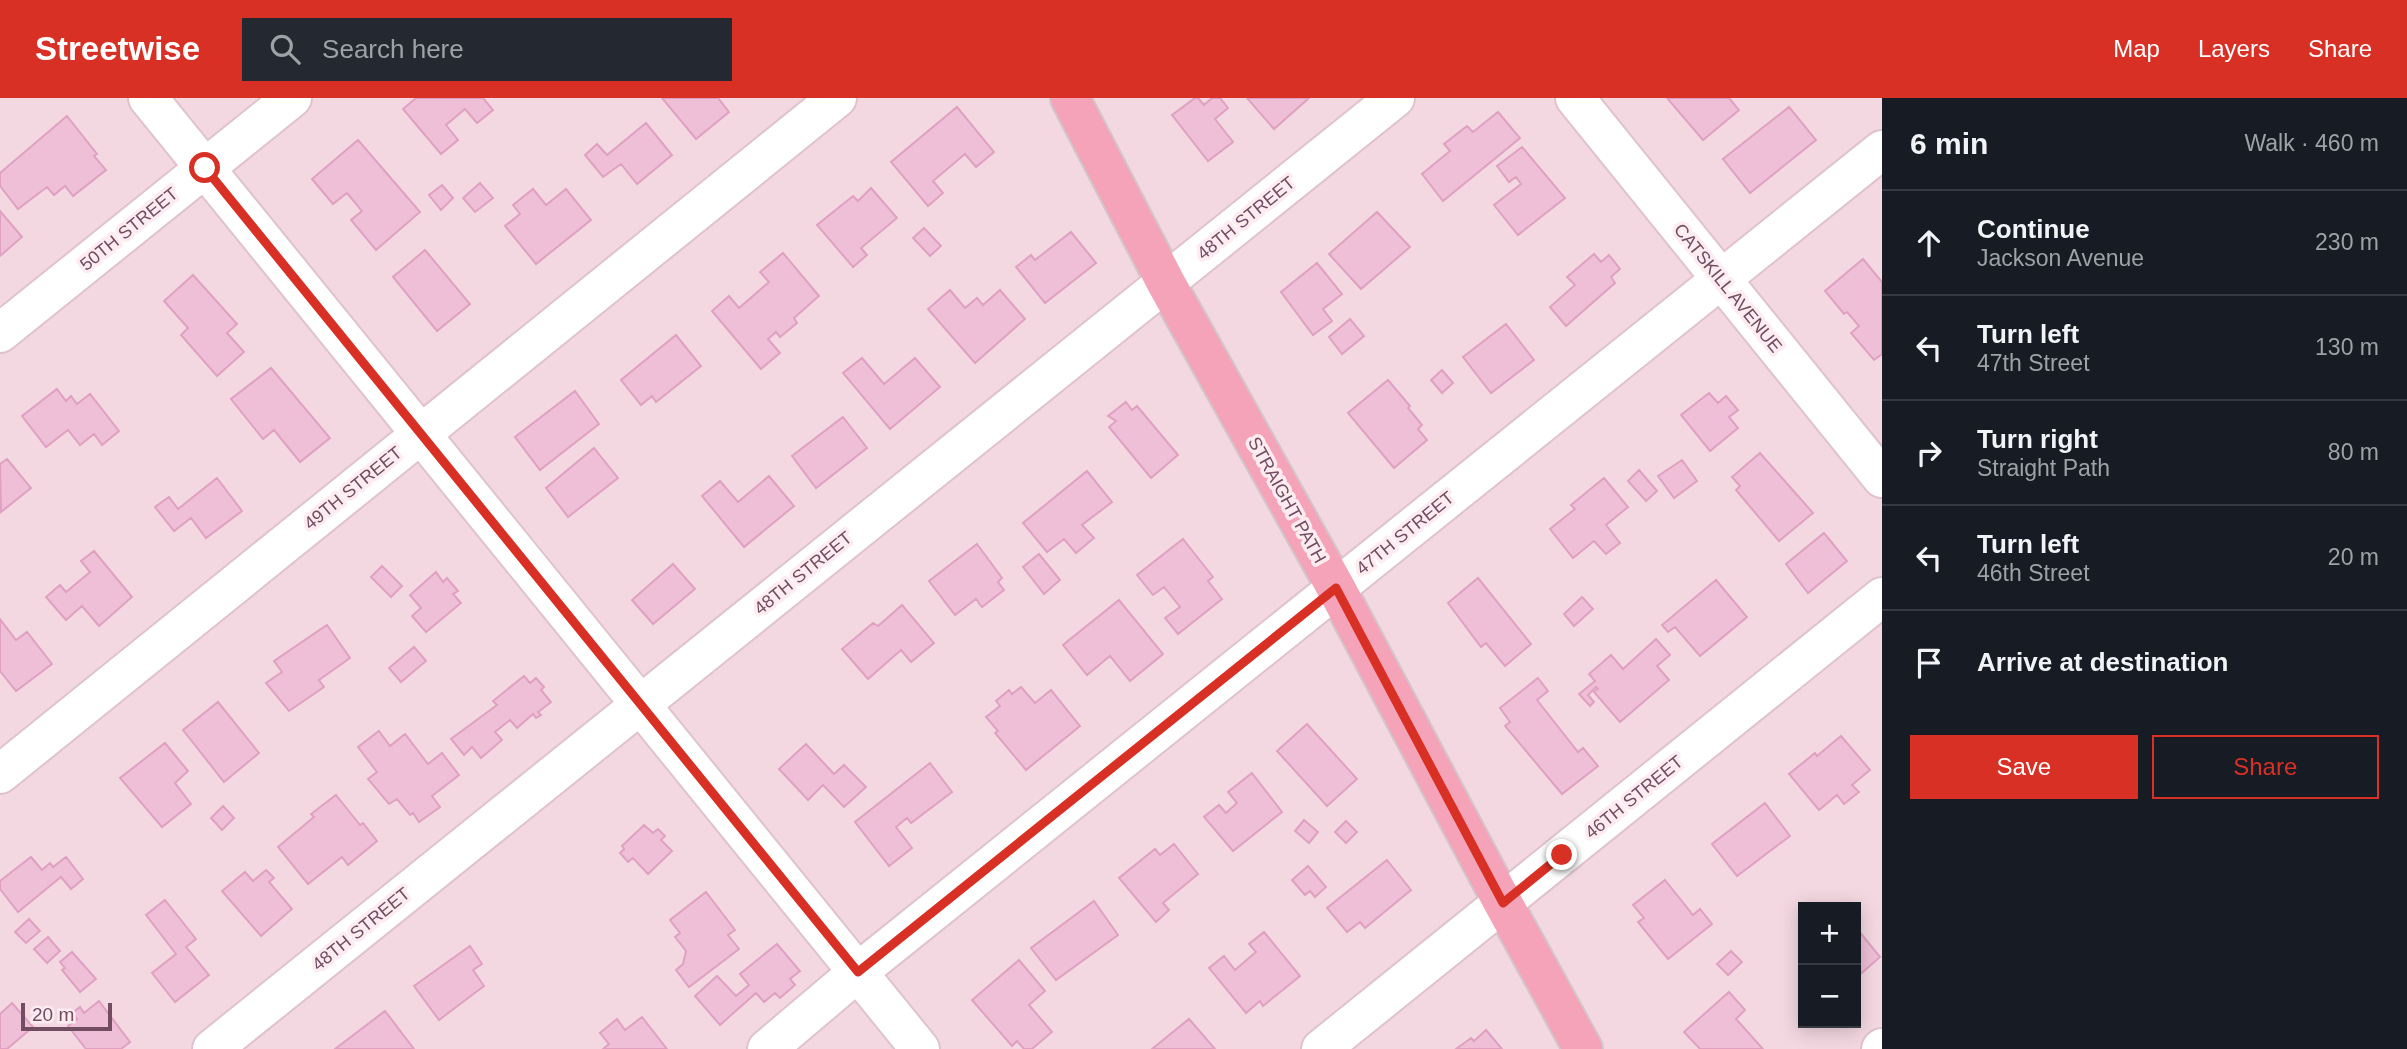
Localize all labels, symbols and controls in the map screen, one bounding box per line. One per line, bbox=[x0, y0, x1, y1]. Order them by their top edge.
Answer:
search box bbox=[242, 18, 732, 81]
text: Streetwise bbox=[35, 30, 200, 67]
icon: search bbox=[266, 30, 304, 68]
text: Search here bbox=[322, 34, 464, 64]
text: Map bbox=[2113, 35, 2160, 62]
text: Layers bbox=[2198, 35, 2270, 62]
text: Share bbox=[2308, 35, 2372, 62]
text: 6 min bbox=[1910, 127, 1988, 160]
text: Walk · 460 m bbox=[2244, 130, 2379, 156]
route start bbox=[189, 152, 220, 183]
street label: 48TH STREET bbox=[1193, 172, 1299, 264]
street label: 50TH STREET bbox=[76, 183, 182, 275]
text: Continue bbox=[1977, 214, 2090, 244]
street label: CATSKILL AVENUE bbox=[1670, 220, 1786, 356]
icon: ahead bbox=[1910, 224, 1948, 262]
text: 230 m bbox=[2315, 229, 2379, 255]
text: Jackson Avenue bbox=[1977, 245, 2144, 271]
text: Turn left bbox=[1977, 319, 2079, 349]
icon: left bbox=[1910, 329, 1948, 367]
text: 130 m bbox=[2315, 334, 2379, 360]
text: 47th Street bbox=[1977, 350, 2090, 376]
text: Turn right bbox=[1977, 424, 2098, 454]
street label: STRAIGHT PATH bbox=[1244, 433, 1330, 567]
icon: right bbox=[1910, 434, 1948, 472]
text: 80 m bbox=[2328, 439, 2379, 465]
street label: 49TH STREET bbox=[300, 442, 406, 534]
text: Straight Path bbox=[1977, 455, 2110, 481]
street label: 47TH STREET bbox=[1352, 487, 1458, 579]
street label: 48TH STREET bbox=[750, 527, 856, 619]
text: Turn left bbox=[1977, 529, 2079, 559]
icon: left bbox=[1910, 539, 1948, 577]
text: 20 m bbox=[2328, 544, 2379, 570]
text: 46th Street bbox=[1977, 560, 2090, 586]
icon: arrive bbox=[1910, 644, 1948, 682]
text: Arrive at destination bbox=[1977, 647, 2228, 677]
button: Save bbox=[1910, 735, 2138, 799]
button: Share bbox=[2152, 735, 2379, 799]
street label: 46TH STREET bbox=[1581, 751, 1687, 843]
route end bbox=[1546, 839, 1577, 870]
street label: 48TH STREET bbox=[308, 883, 414, 975]
map controls bbox=[1798, 902, 1861, 1028]
button: + bbox=[1798, 902, 1861, 965]
button: − bbox=[1798, 965, 1861, 1028]
scale bar bbox=[21, 1000, 112, 1032]
text: 20 m bbox=[32, 1004, 74, 1025]

